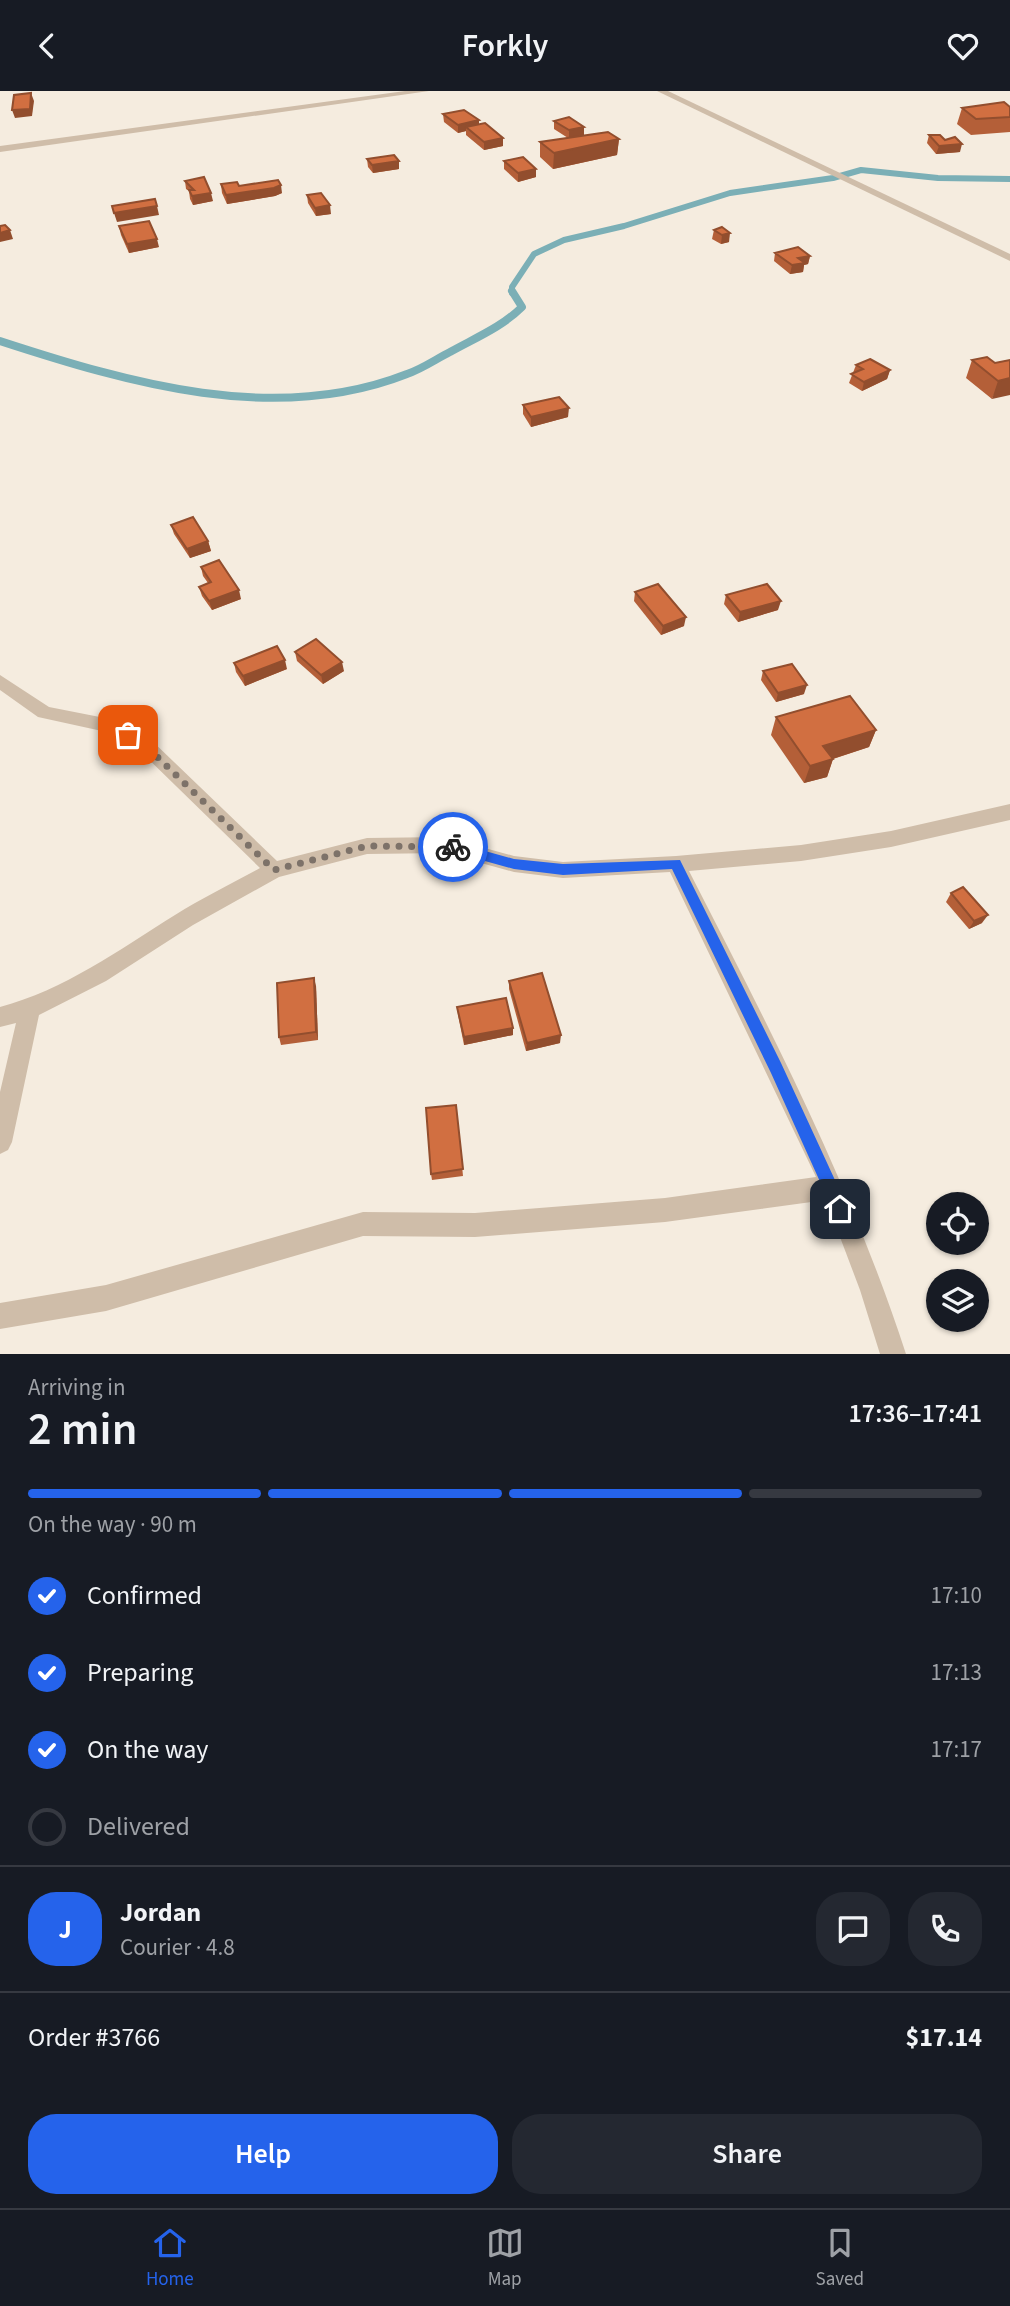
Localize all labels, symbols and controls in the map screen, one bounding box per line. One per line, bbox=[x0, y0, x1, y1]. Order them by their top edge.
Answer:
text: Forkly bbox=[462, 23, 548, 69]
icon: back bbox=[28, 27, 66, 65]
icon: heart bbox=[944, 27, 982, 65]
pin bbox=[98, 705, 158, 765]
icon: bag bbox=[109, 716, 147, 754]
courier bbox=[418, 812, 488, 882]
icon: bike bbox=[434, 828, 472, 866]
pin bbox=[810, 1179, 870, 1239]
icon: home bbox=[821, 1190, 859, 1228]
map controls bbox=[926, 1192, 989, 1332]
button: locate bbox=[926, 1192, 989, 1255]
button: layers bbox=[926, 1269, 989, 1332]
text: Arriving in bbox=[28, 1371, 126, 1404]
text: 17:36–17:41 bbox=[849, 1395, 982, 1432]
text: 2 min bbox=[28, 1397, 137, 1462]
text: On the way · 90 m bbox=[28, 1508, 197, 1541]
icon: check bbox=[28, 1577, 66, 1615]
text: Confirmed bbox=[87, 1577, 202, 1614]
text: 17:10 bbox=[931, 1579, 982, 1612]
icon: check bbox=[28, 1654, 66, 1692]
text: Preparing bbox=[87, 1654, 193, 1691]
text: 17:13 bbox=[931, 1656, 982, 1689]
icon: check bbox=[28, 1731, 66, 1769]
text: On the way bbox=[87, 1731, 208, 1768]
text: 17:17 bbox=[931, 1733, 982, 1766]
text: Delivered bbox=[87, 1808, 190, 1845]
button: chat bbox=[816, 1892, 890, 1966]
button: phone bbox=[908, 1892, 982, 1966]
text: Jordan bbox=[120, 1894, 201, 1931]
text: J bbox=[58, 1911, 72, 1948]
text: Courier · 4.8 bbox=[120, 1931, 235, 1964]
text: Order #3766 bbox=[28, 2019, 160, 2056]
text: $17.14 bbox=[906, 2019, 982, 2056]
button: Help bbox=[28, 2114, 498, 2194]
button: Share bbox=[512, 2114, 982, 2194]
tab: Home bbox=[146, 2224, 194, 2293]
tab: Map bbox=[486, 2224, 524, 2293]
tab: Saved bbox=[816, 2224, 864, 2293]

